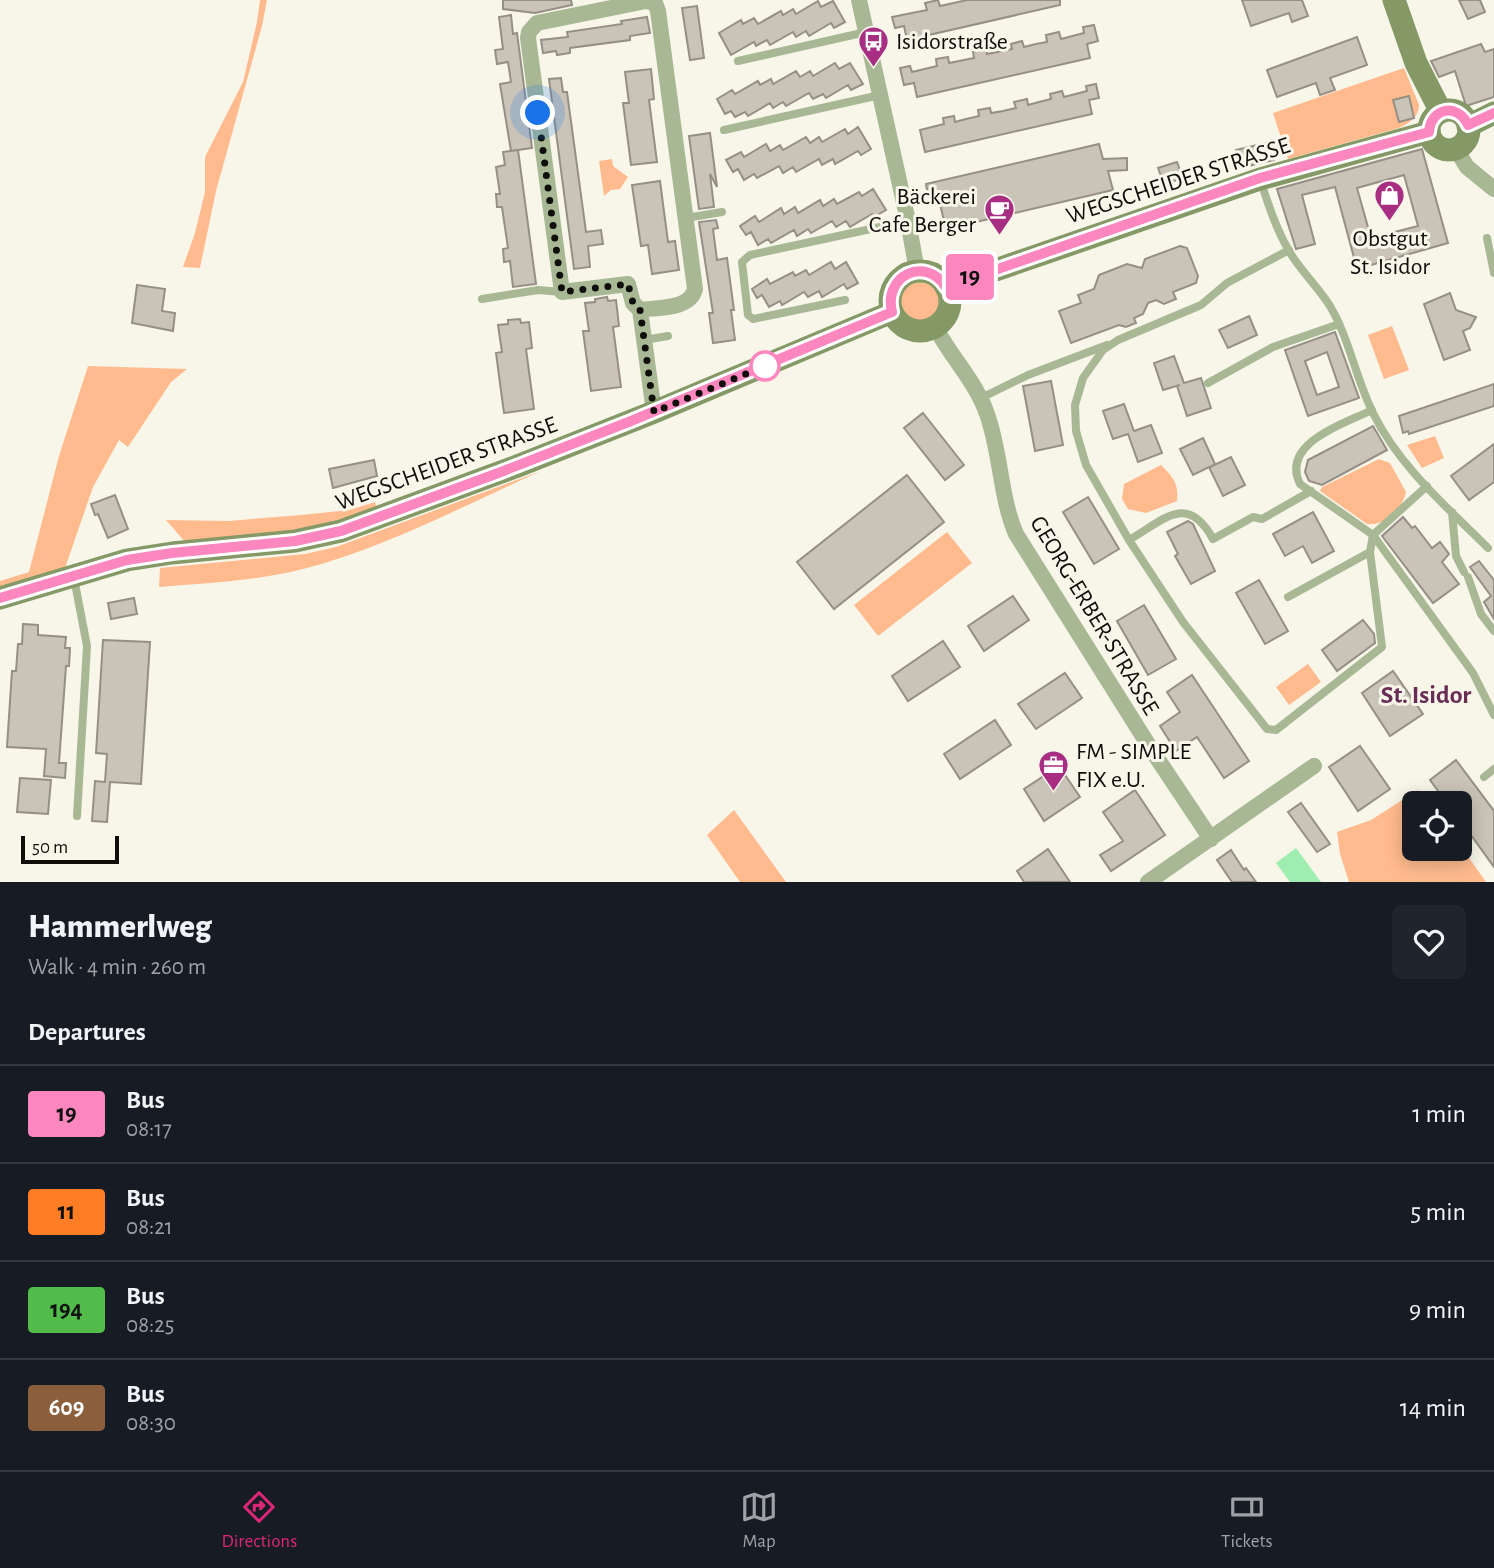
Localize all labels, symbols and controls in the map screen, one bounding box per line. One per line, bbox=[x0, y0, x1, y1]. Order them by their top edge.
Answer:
bus stop icon: Isidorstraße bbox=[856, 24, 890, 68]
place label: Isidorstraße bbox=[896, 30, 1008, 54]
your location bbox=[520, 95, 555, 130]
street label: WEGSCHEIDER STRASSE bbox=[1063, 133, 1294, 228]
shop icon: Obstgut St. Isidor bbox=[1373, 179, 1407, 223]
place label: Bäckerei Cafe Berger bbox=[869, 185, 976, 237]
cafe icon: Bäckerei Cafe Berger bbox=[982, 193, 1016, 237]
place label: Obstgut St. Isidor bbox=[1350, 227, 1430, 279]
line badge: 19 bbox=[939, 254, 1002, 300]
text: 19 bbox=[960, 265, 980, 289]
unlabelled marker bbox=[750, 351, 780, 381]
street label: WEGSCHEIDER STRASSE bbox=[332, 413, 561, 515]
street label: GEORG-ERBER-STRASSE bbox=[1025, 512, 1163, 720]
district label: St. Isidor bbox=[1381, 682, 1471, 708]
place label: FM - SIMPLE FIX e.U. bbox=[1076, 740, 1192, 792]
office icon: FM - SIMPLE FIX e.U. bbox=[1036, 748, 1070, 792]
map controls bbox=[1402, 791, 1472, 861]
button: locate bbox=[1402, 791, 1472, 861]
scale bar bbox=[21, 833, 119, 865]
text: 50 m bbox=[32, 838, 68, 857]
button: heart bbox=[1392, 905, 1466, 979]
text: Hammerlweg bbox=[28, 911, 211, 944]
text: Walk · 4 min · 260 m bbox=[28, 956, 206, 979]
text: Departures bbox=[28, 1019, 146, 1045]
text: Bus bbox=[126, 1087, 165, 1113]
text: 1 min bbox=[1412, 1101, 1466, 1127]
text: 19 bbox=[56, 1102, 77, 1126]
text: 08:17 bbox=[126, 1118, 172, 1141]
text: Bus bbox=[126, 1185, 165, 1211]
text: 5 min bbox=[1410, 1199, 1466, 1225]
text: 11 bbox=[58, 1200, 75, 1224]
text: 08:21 bbox=[126, 1216, 173, 1239]
text: Bus bbox=[126, 1283, 165, 1309]
text: 9 min bbox=[1409, 1297, 1466, 1323]
text: 194 bbox=[50, 1298, 83, 1322]
text: 08:25 bbox=[126, 1314, 174, 1337]
text: Bus bbox=[126, 1381, 165, 1407]
text: 14 min bbox=[1400, 1395, 1466, 1421]
text: 609 bbox=[49, 1396, 84, 1420]
text: 08:30 bbox=[126, 1412, 176, 1435]
tab: Directions bbox=[221, 1488, 297, 1553]
tab: Map bbox=[740, 1488, 778, 1553]
tab: Tickets bbox=[1221, 1488, 1273, 1553]

